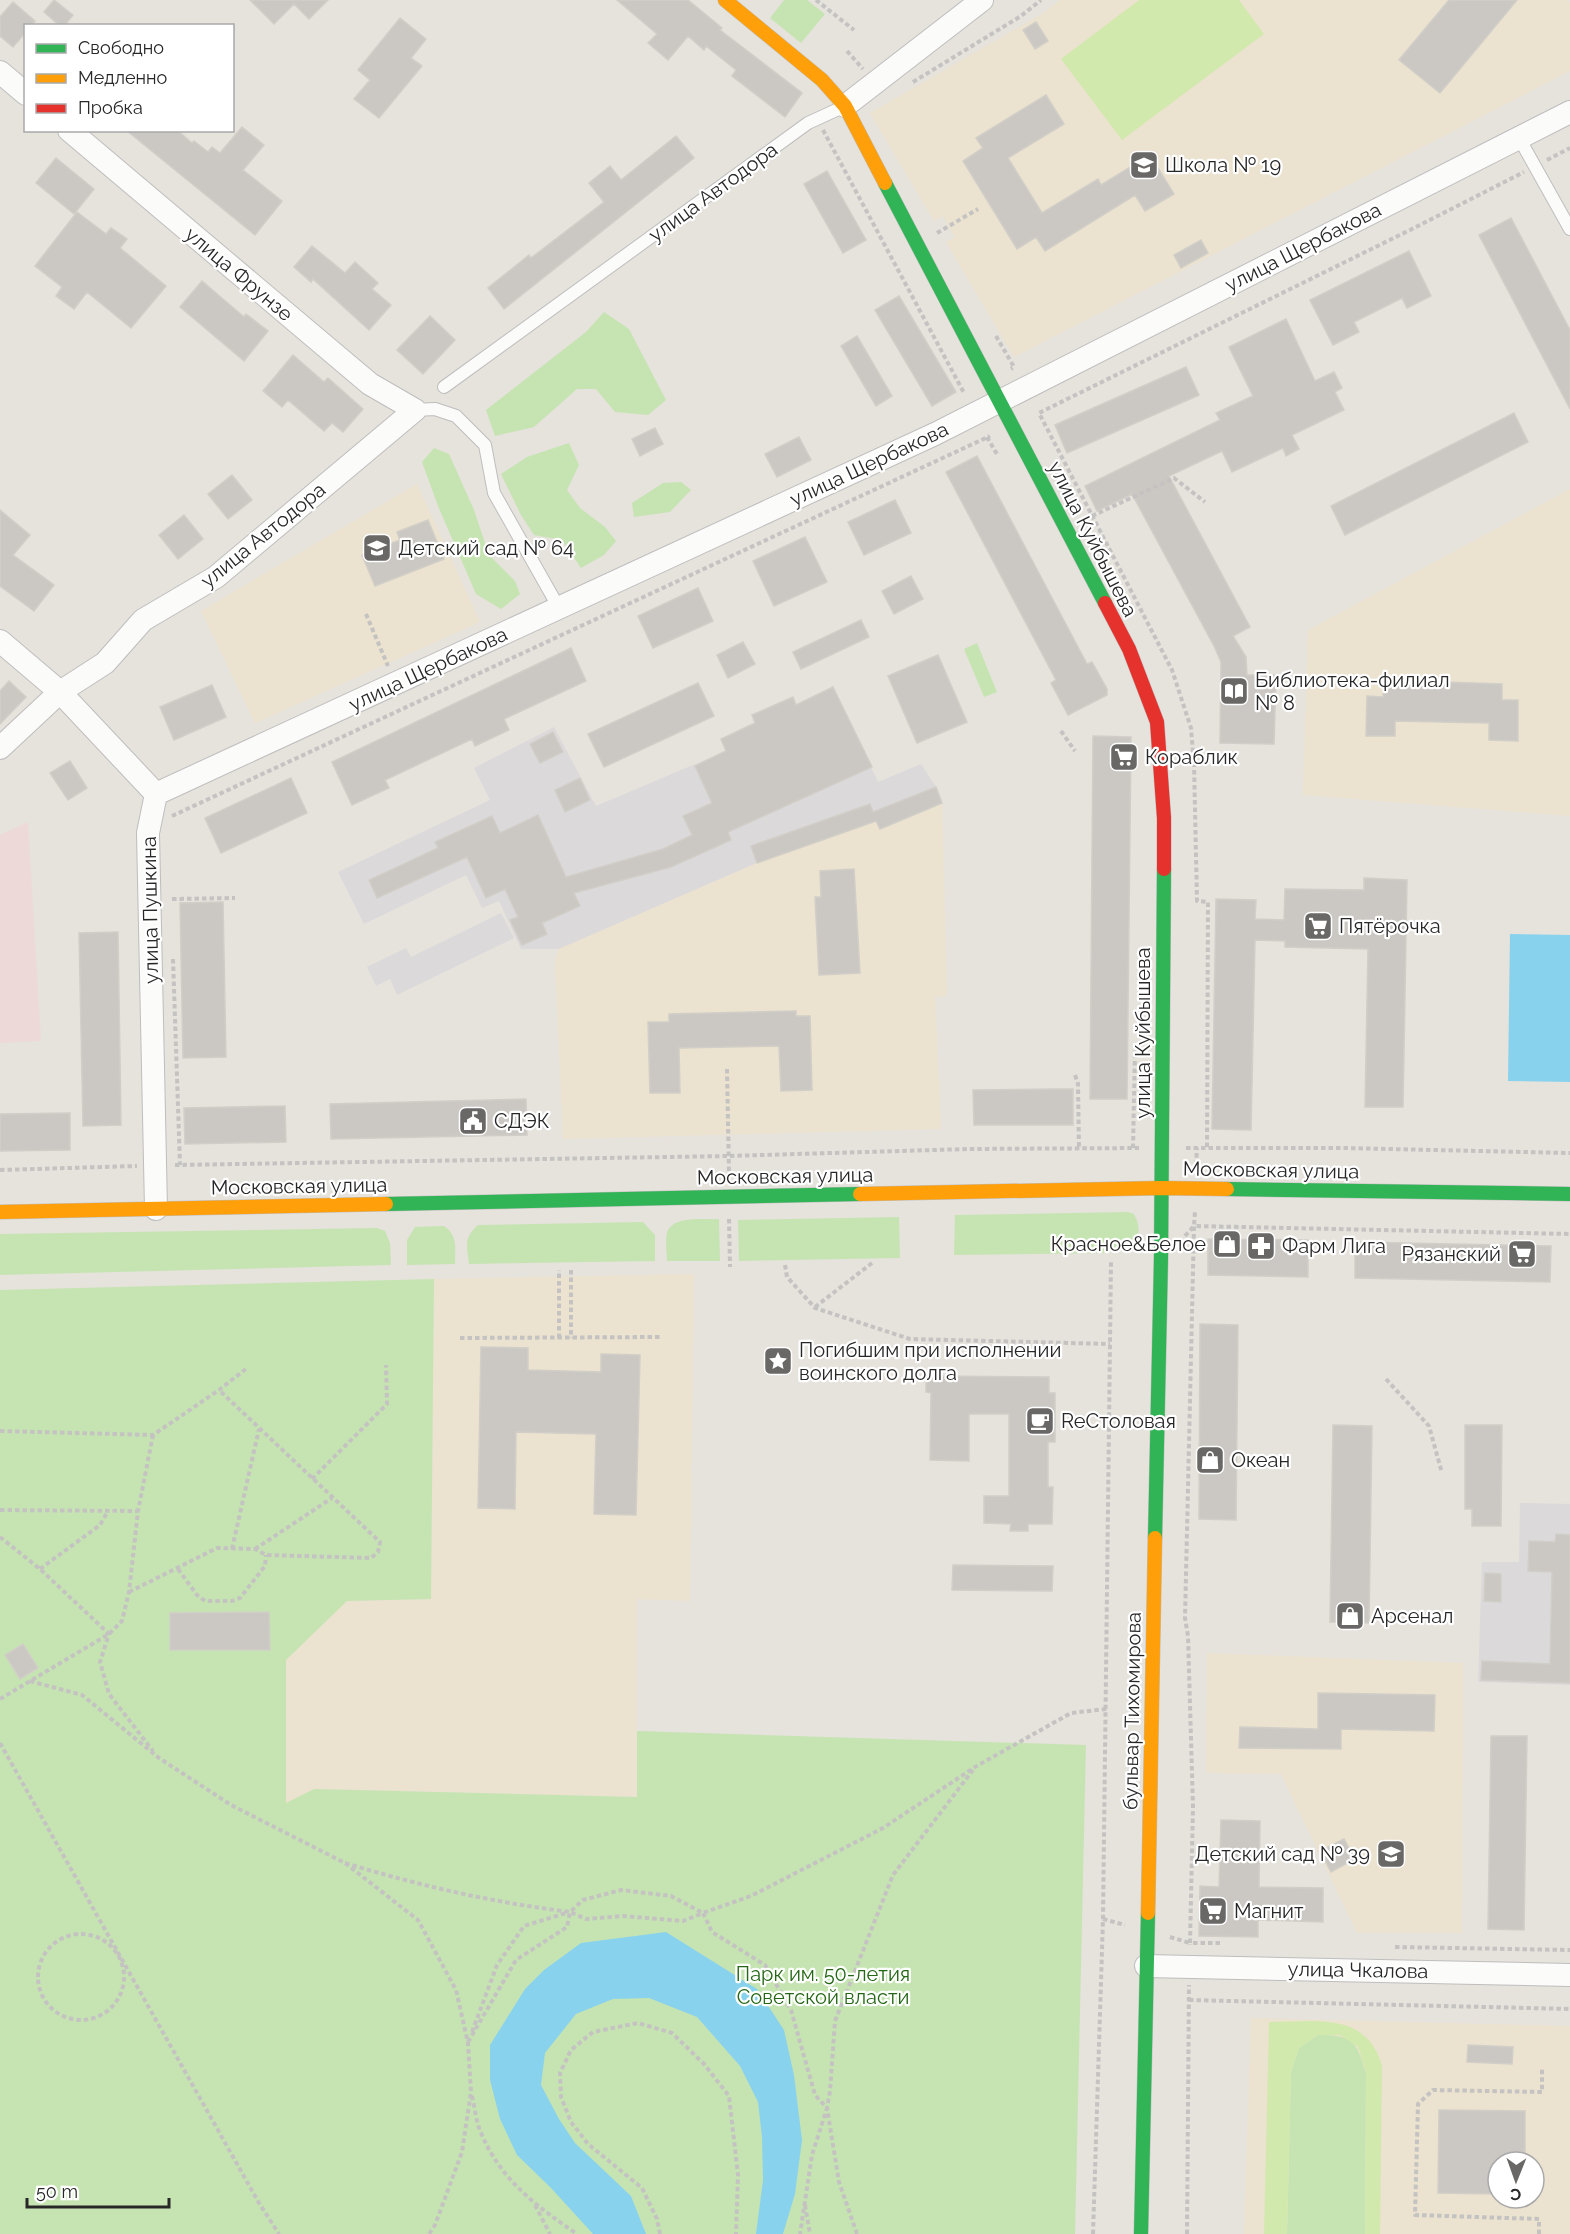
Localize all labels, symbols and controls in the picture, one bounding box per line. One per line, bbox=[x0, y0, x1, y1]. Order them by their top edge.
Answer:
legend bbox=[24, 24, 234, 132]
text: Свободно bbox=[78, 37, 164, 58]
text: Медленно bbox=[78, 67, 167, 88]
text: Пробка bbox=[78, 97, 143, 118]
street label: улица Автодора bbox=[644, 137, 782, 247]
school or university icon: Школа № 19 bbox=[1128, 149, 1160, 181]
place label: Школа № 19 bbox=[1165, 153, 1281, 177]
street label: улица Щербакова bbox=[1221, 197, 1385, 297]
street label: улица Фрунзе bbox=[180, 222, 298, 326]
street label: улица Щербакова bbox=[786, 417, 952, 511]
street label: улица Куйбышева bbox=[1043, 457, 1143, 621]
street label: улица Автодора bbox=[196, 477, 330, 593]
school or university icon: Детский сад № 64 bbox=[361, 532, 393, 564]
place label: Детский сад № 64 bbox=[398, 536, 574, 560]
street label: улица Щербакова bbox=[345, 622, 511, 716]
place label: Библиотека-филиал № 8 bbox=[1255, 668, 1450, 715]
library icon: Библиотека-филиал № 8 bbox=[1218, 675, 1250, 707]
supermarket icon: Кораблик bbox=[1108, 741, 1140, 773]
place label: Кораблик bbox=[1145, 745, 1238, 769]
street label: улица Пушкина bbox=[137, 836, 163, 984]
supermarket icon: Пятёрочка bbox=[1302, 910, 1334, 942]
place label: Пятёрочка bbox=[1339, 914, 1441, 938]
street label: улица Куйбышева bbox=[1131, 947, 1155, 1119]
public building icon: СДЭК bbox=[457, 1105, 489, 1137]
place label: СДЭК bbox=[494, 1109, 550, 1133]
street label: Московская улица bbox=[1183, 1156, 1359, 1184]
street label: Московская улица bbox=[697, 1162, 873, 1190]
street label: Московская улица bbox=[211, 1172, 387, 1200]
shop icon: Красное&Белое bbox=[1211, 1228, 1243, 1260]
pharmacy icon: Фарм Лига bbox=[1245, 1230, 1277, 1262]
place label: Красное&Белое bbox=[1051, 1232, 1206, 1256]
place label: Фарм Лига bbox=[1282, 1234, 1386, 1258]
supermarket icon: Рязанский bbox=[1506, 1238, 1538, 1270]
place label: Рязанский bbox=[1401, 1242, 1501, 1266]
place label: Погибшим при исполнении воинского долга bbox=[799, 1338, 1061, 1385]
place icon: Погибшим при исполнении воинского долга bbox=[762, 1345, 794, 1377]
cafe icon: ReСтоловая bbox=[1024, 1405, 1056, 1437]
place label: ReСтоловая bbox=[1061, 1409, 1176, 1433]
shop icon: Океан bbox=[1194, 1444, 1226, 1476]
place label: Океан bbox=[1231, 1448, 1290, 1472]
shop icon: Арсенал bbox=[1334, 1600, 1366, 1632]
place label: Арсенал bbox=[1371, 1604, 1453, 1628]
street label: бульвар Тихомирова bbox=[1118, 1612, 1146, 1810]
school or university icon: Детский сад № 39 bbox=[1375, 1838, 1407, 1870]
place label: Детский сад № 39 bbox=[1195, 1842, 1370, 1866]
supermarket icon: Магнит bbox=[1197, 1895, 1229, 1927]
place label: Магнит bbox=[1234, 1899, 1304, 1923]
street label: улица Чкалова bbox=[1287, 1957, 1429, 1983]
park label: Парк им. 50-летия Советской власти bbox=[736, 1962, 910, 2009]
north arrow bbox=[1486, 2150, 1546, 2210]
scale bar bbox=[27, 2171, 170, 2209]
text: 50 m bbox=[36, 2181, 78, 2202]
text: С bbox=[1510, 2185, 1521, 2204]

